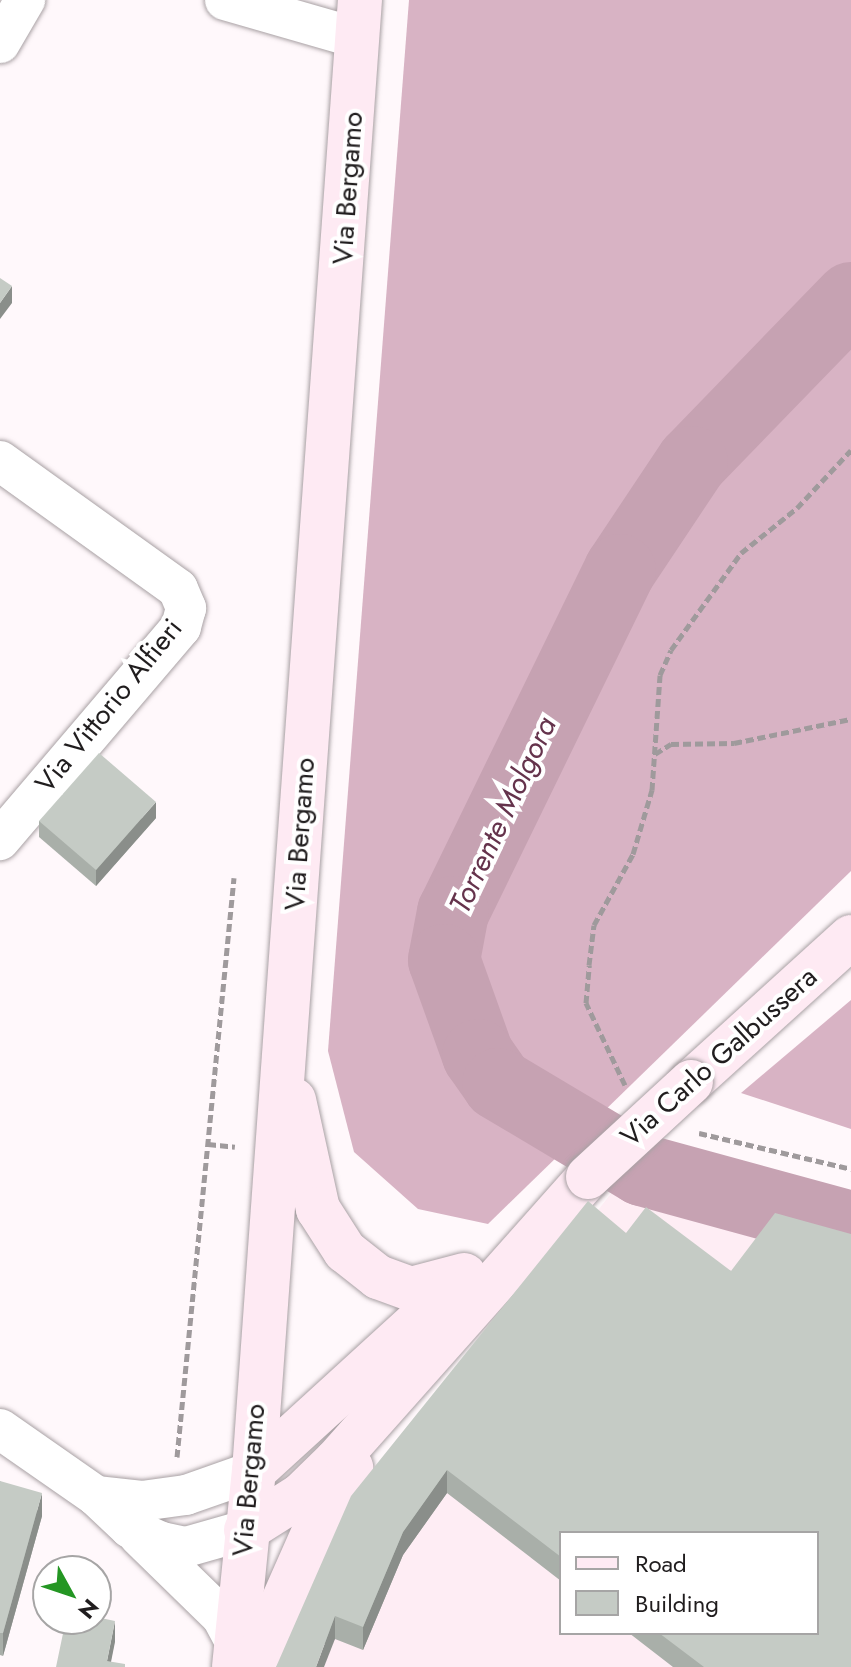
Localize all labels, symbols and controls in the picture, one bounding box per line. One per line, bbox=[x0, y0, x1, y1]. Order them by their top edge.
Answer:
street label: Via Bergamo bbox=[326, 110, 370, 266]
street label: Via Vittorio Alfieri bbox=[29, 612, 189, 800]
water label: Torrente Molgora bbox=[442, 711, 564, 919]
street label: Via Bergamo bbox=[278, 756, 322, 912]
street label: Via Carlo Galbussera bbox=[614, 960, 824, 1154]
street label: Via Bergamo bbox=[226, 1402, 272, 1558]
legend bbox=[559, 1531, 819, 1635]
text: Road bbox=[635, 1546, 687, 1581]
north arrow bbox=[32, 1555, 112, 1635]
text: Building bbox=[635, 1586, 719, 1621]
text: N bbox=[71, 1592, 107, 1626]

